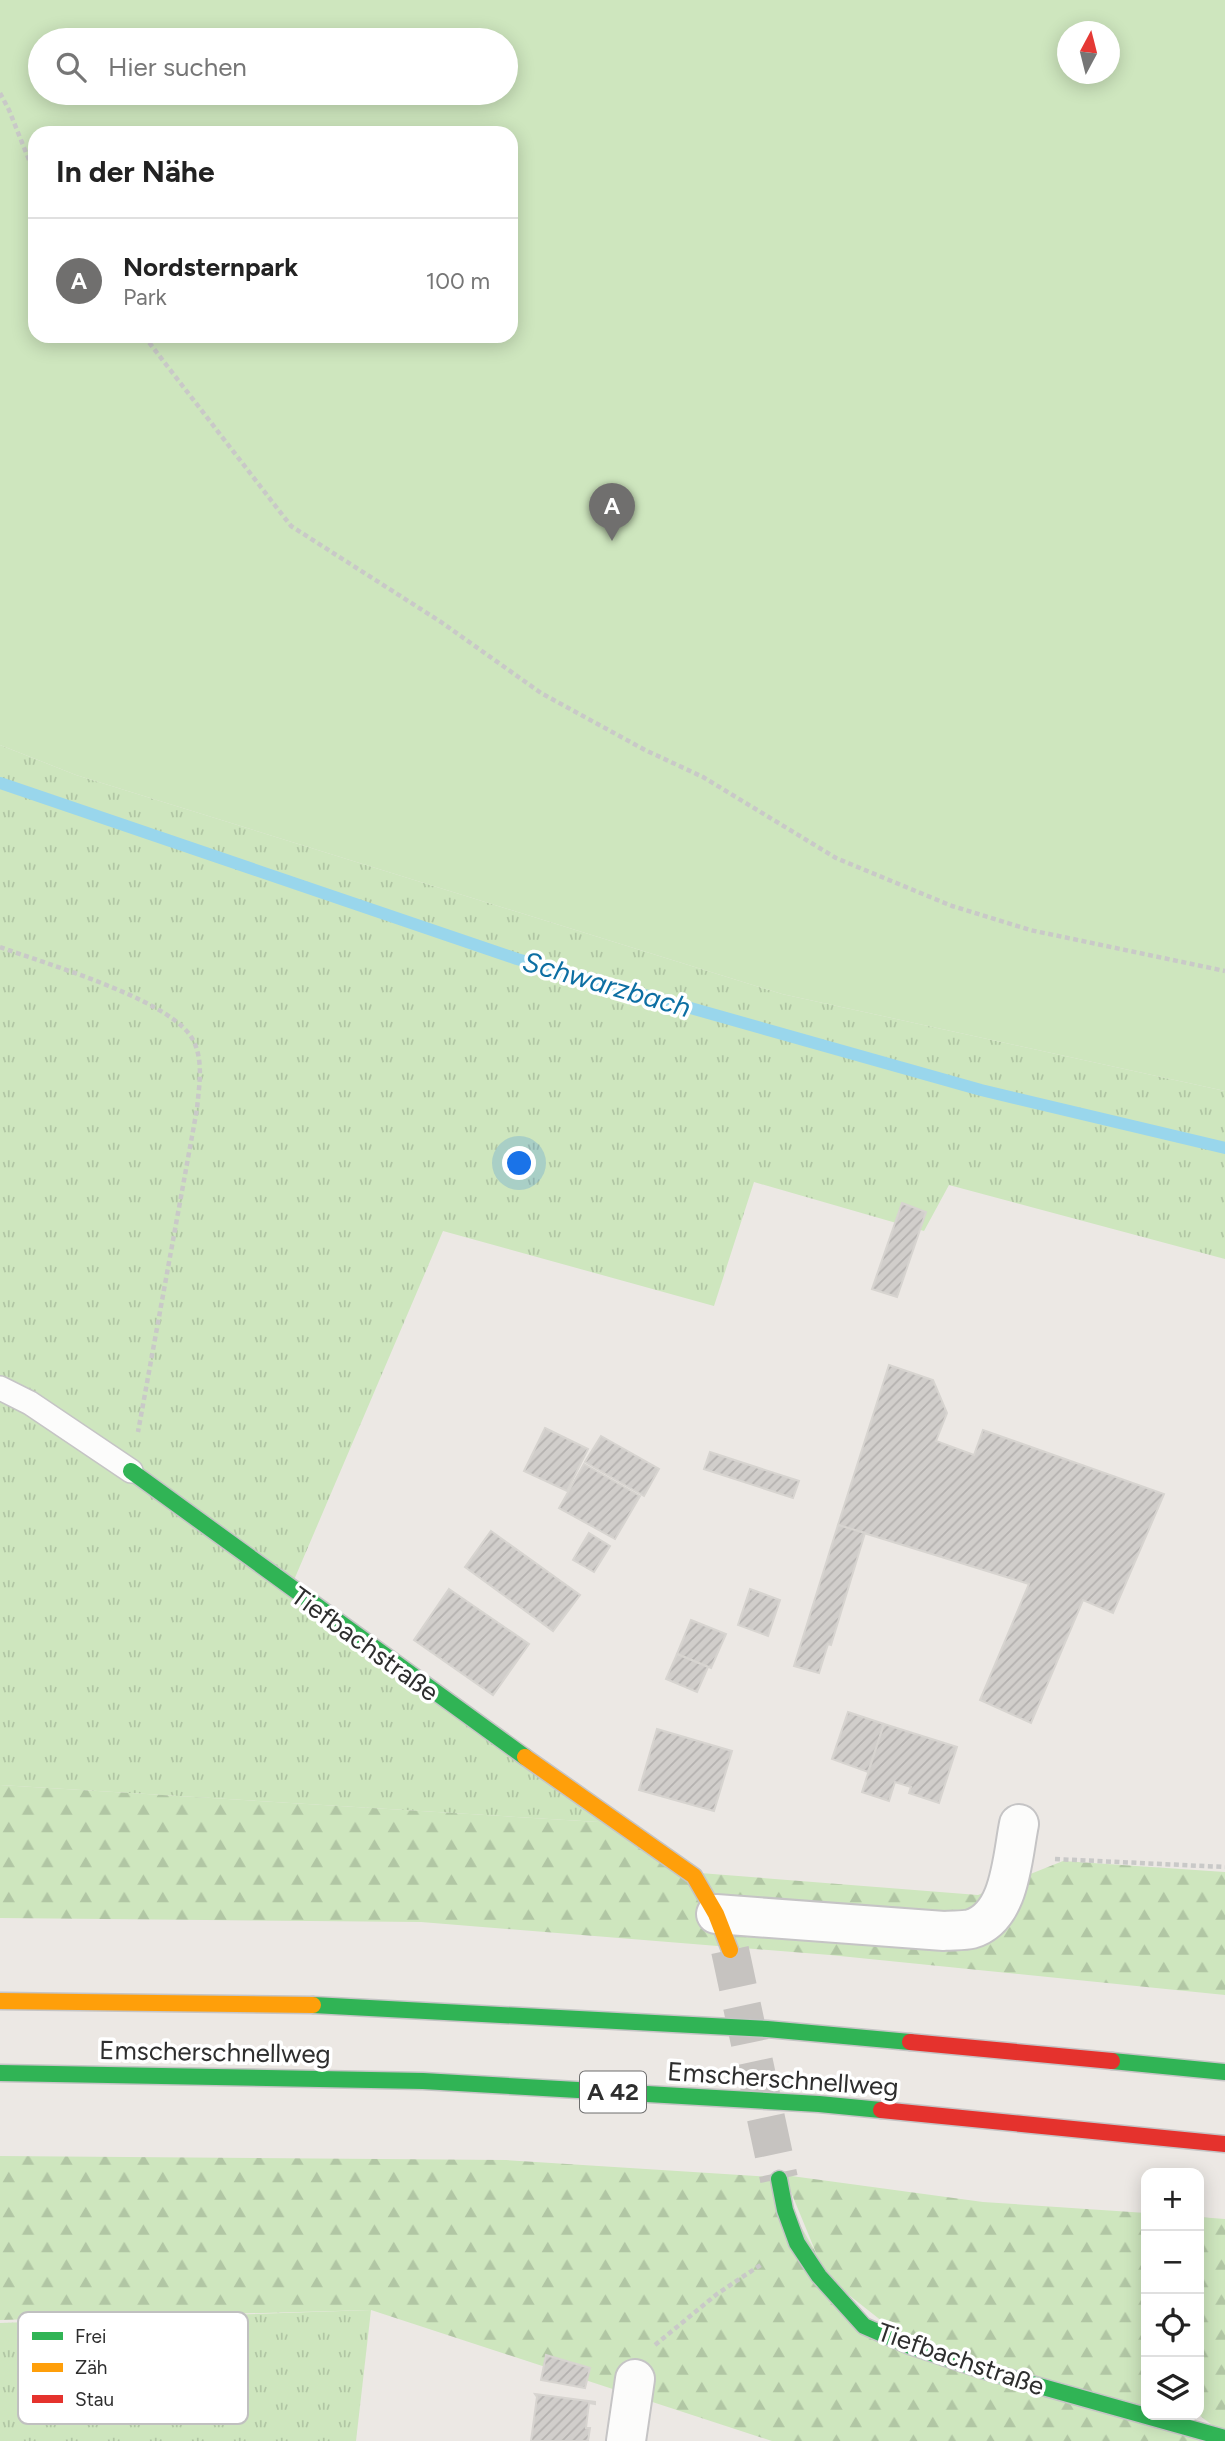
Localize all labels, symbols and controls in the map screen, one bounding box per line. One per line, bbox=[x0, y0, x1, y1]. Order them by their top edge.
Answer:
north arrow bbox=[1057, 21, 1120, 84]
search box bbox=[28, 28, 518, 105]
icon: search bbox=[52, 48, 90, 86]
text: Hier suchen bbox=[108, 51, 247, 83]
text: In der Nähe bbox=[56, 153, 215, 190]
text: Nordsternpark bbox=[123, 251, 298, 283]
text: A bbox=[71, 267, 87, 295]
text: 100 m bbox=[426, 267, 490, 295]
text: Park bbox=[123, 283, 167, 311]
pin: A bbox=[589, 483, 635, 541]
water label: Schwarzbach bbox=[519, 944, 695, 1024]
your location bbox=[502, 1146, 536, 1180]
street label: Tiefbachstraße bbox=[285, 1580, 445, 1708]
street label: Emscherschnellweg bbox=[99, 2034, 331, 2070]
street label: Emscherschnellweg bbox=[666, 2055, 900, 2103]
road number: A 42 bbox=[580, 2071, 646, 2112]
map controls bbox=[1141, 2168, 1204, 2420]
button: + bbox=[1141, 2168, 1204, 2231]
button: − bbox=[1141, 2231, 1204, 2294]
button: locate bbox=[1141, 2294, 1204, 2357]
legend bbox=[18, 2312, 248, 2424]
street label: Tiefbachstraße bbox=[873, 2316, 1049, 2402]
text: Frei bbox=[75, 2325, 106, 2348]
text: Zäh bbox=[75, 2356, 107, 2379]
button: layers bbox=[1141, 2357, 1204, 2420]
text: Stau bbox=[75, 2388, 114, 2411]

